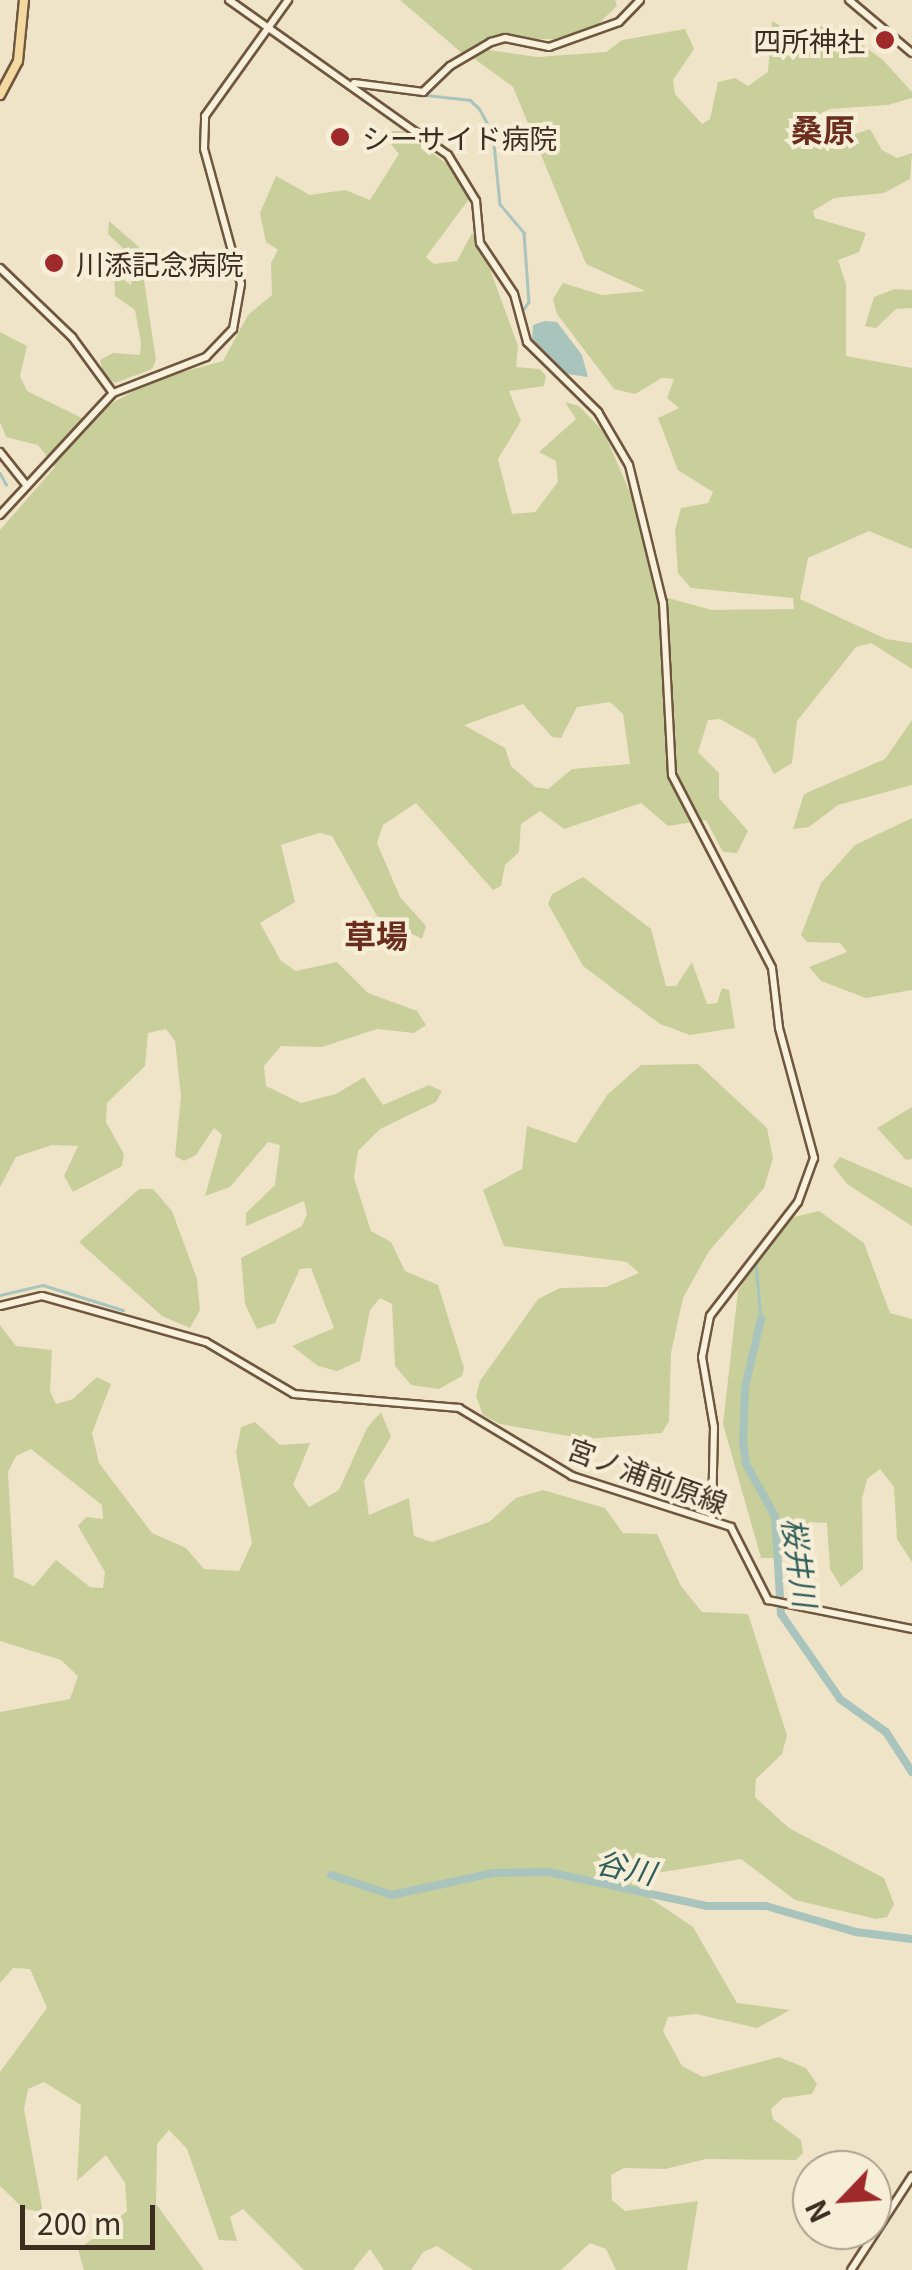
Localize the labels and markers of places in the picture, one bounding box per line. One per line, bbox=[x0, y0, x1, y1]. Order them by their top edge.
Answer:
place label: 四所神社 bbox=[753, 23, 865, 57]
marker: 四所神社 bbox=[874, 29, 896, 51]
place label: シーサイド病院 bbox=[362, 120, 558, 154]
marker: シーサイド病院 bbox=[327, 124, 353, 150]
place label: 川添記念病院 bbox=[76, 246, 244, 280]
marker: 川添記念病院 bbox=[41, 250, 67, 276]

